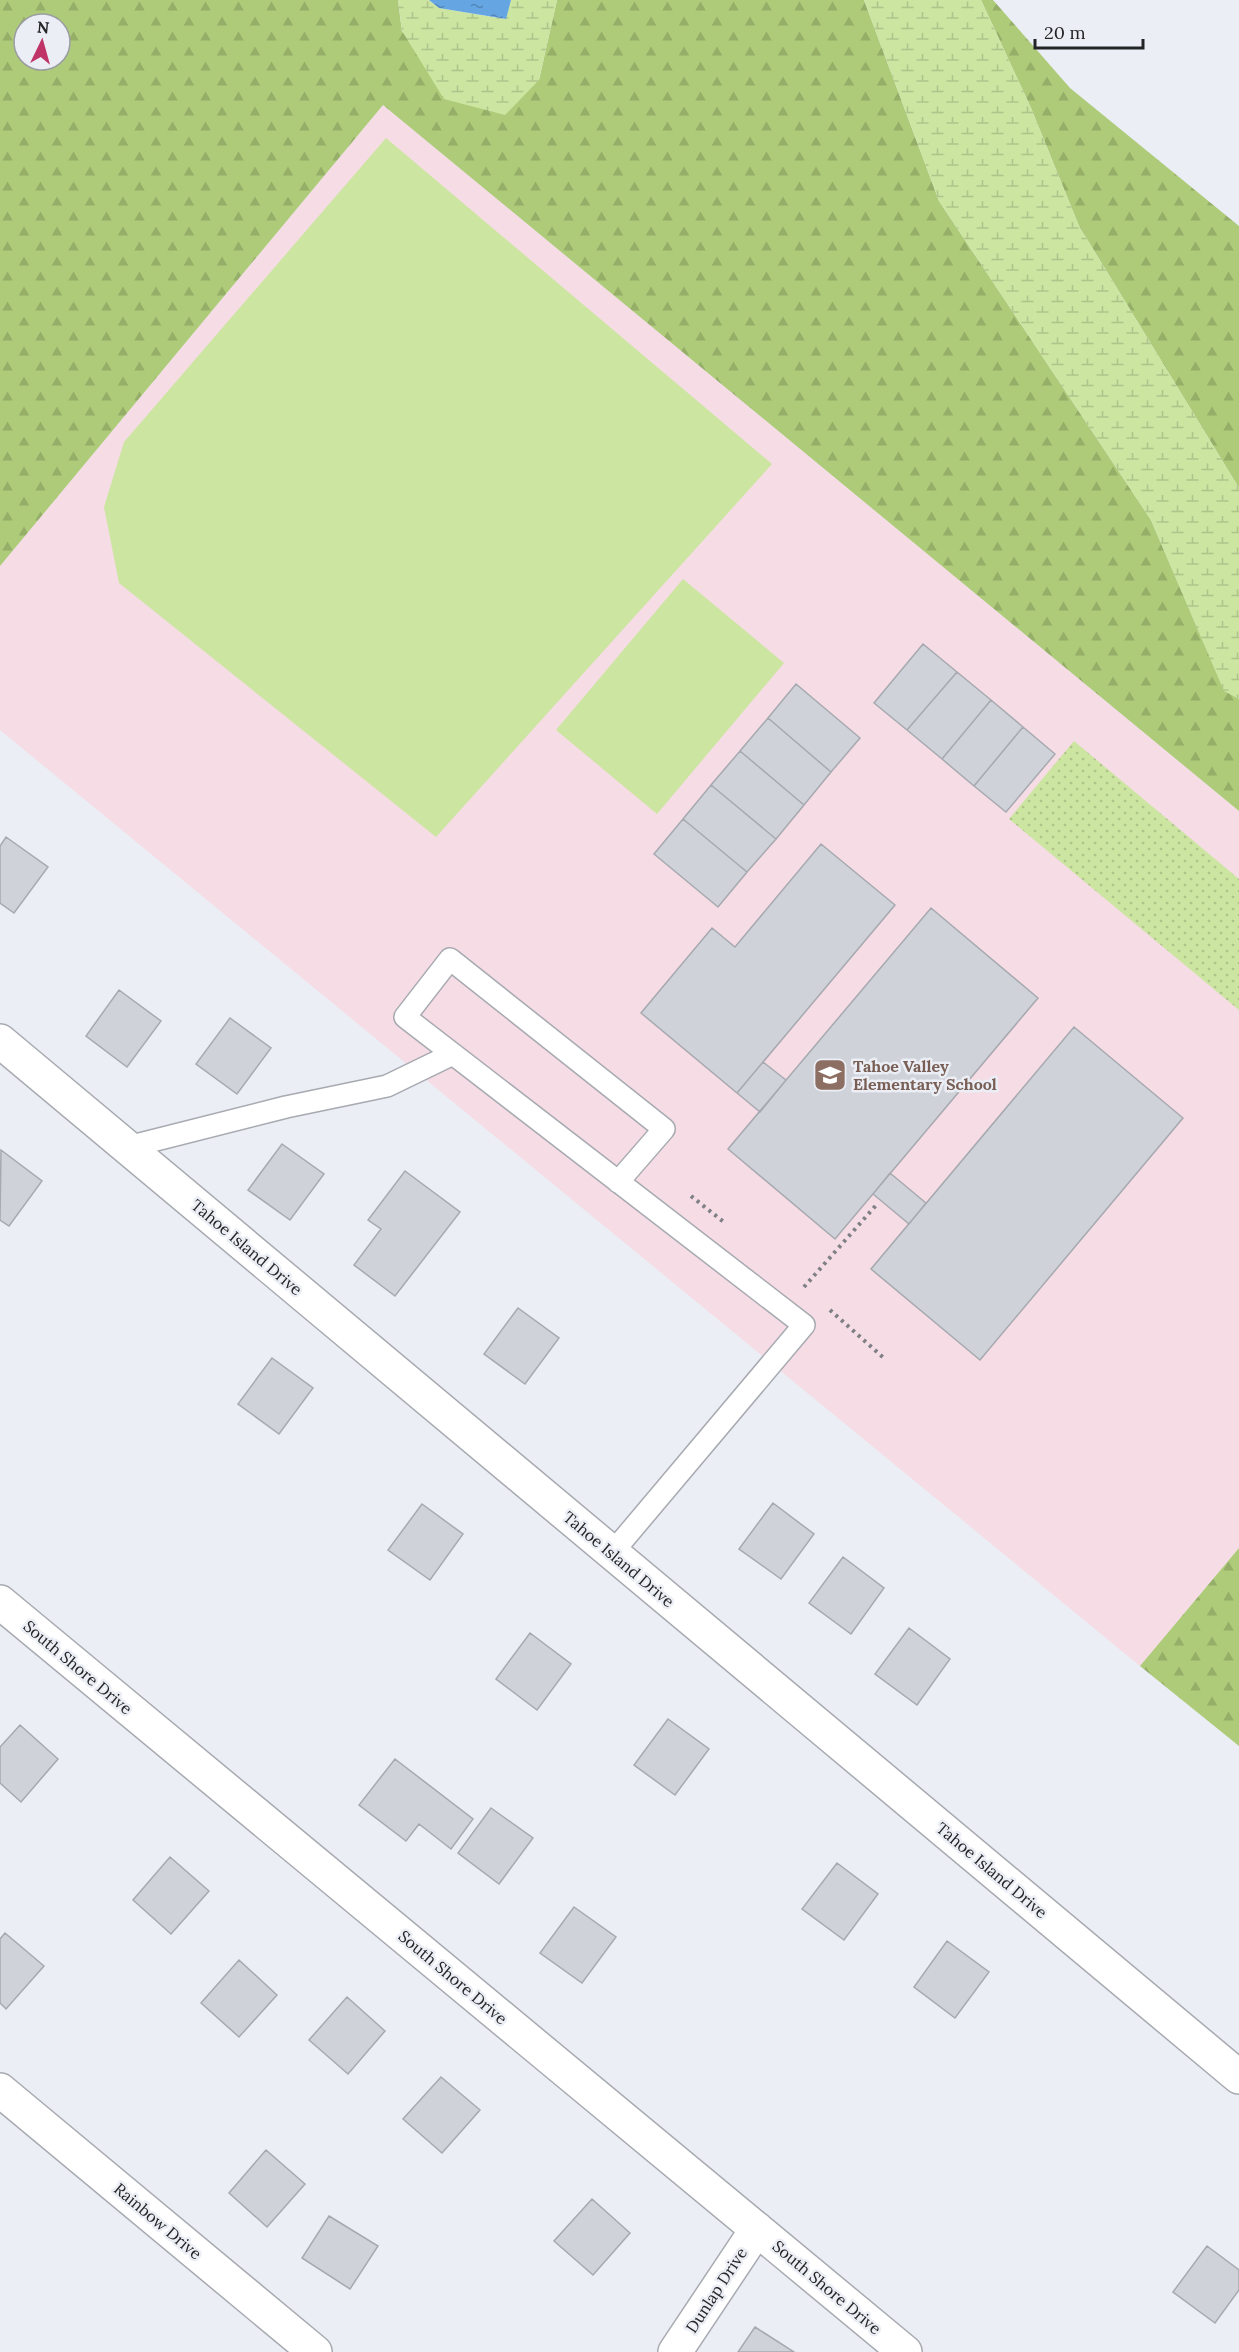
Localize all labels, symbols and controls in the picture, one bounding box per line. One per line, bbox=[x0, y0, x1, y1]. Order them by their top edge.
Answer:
north arrow bbox=[12, 12, 72, 72]
scale bar bbox=[1035, 12, 1143, 50]
text: N bbox=[36, 17, 50, 38]
text: 20 m bbox=[1044, 21, 1086, 44]
place label: Tahoe Valley Elementary School bbox=[853, 1056, 997, 1094]
school or university icon: Tahoe Valley Elementary School bbox=[812, 1057, 848, 1093]
street label: Tahoe Island Drive bbox=[187, 1195, 307, 1299]
street label: Tahoe Island Drive bbox=[559, 1507, 679, 1611]
street label: South Shore Drive bbox=[20, 1616, 137, 1718]
street label: Tahoe Island Drive bbox=[932, 1818, 1052, 1922]
street label: South Shore Drive bbox=[395, 1926, 512, 2028]
street label: Rainbow Drive bbox=[110, 2179, 206, 2264]
street label: South Shore Drive bbox=[769, 2236, 886, 2338]
street label: Dunlap Drive bbox=[681, 2243, 751, 2336]

